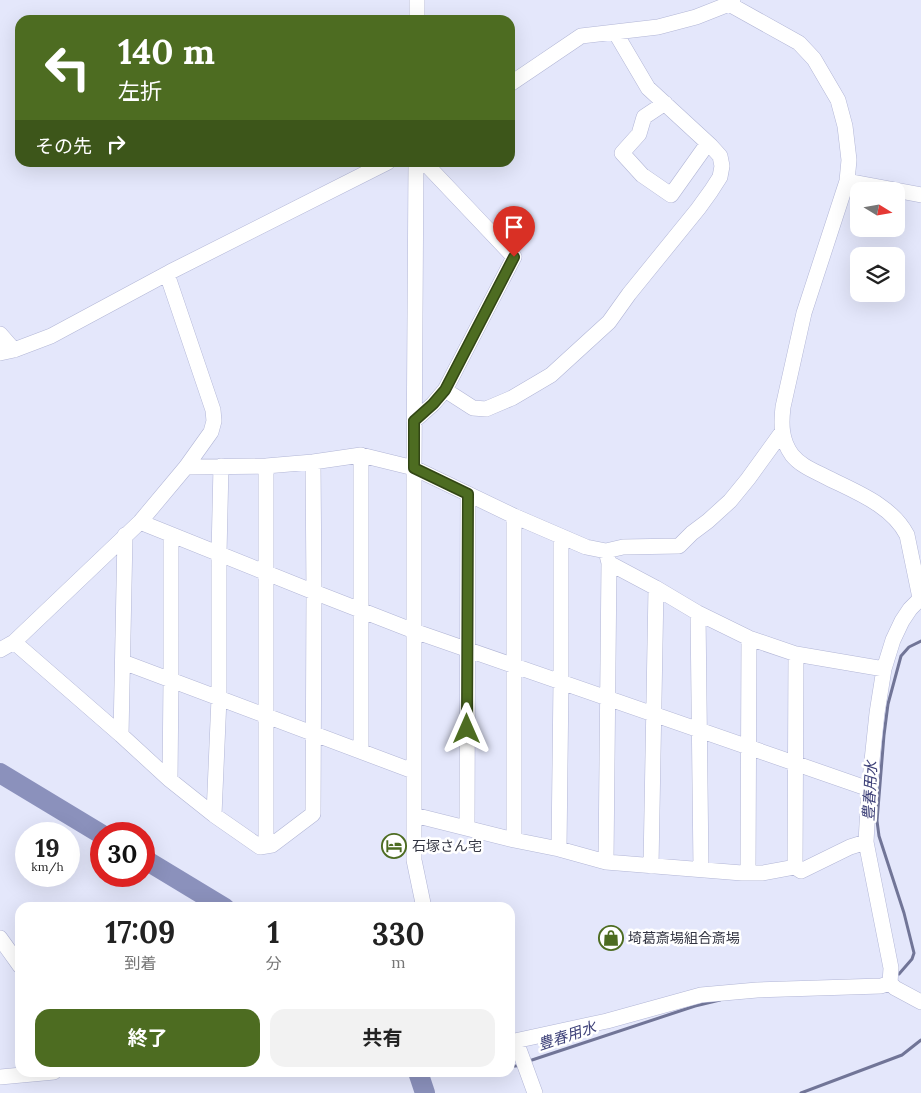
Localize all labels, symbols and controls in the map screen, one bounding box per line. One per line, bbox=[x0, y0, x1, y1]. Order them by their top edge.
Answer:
text: 140 m bbox=[118, 29, 215, 74]
icon: left bbox=[35, 35, 100, 100]
text: 左折 bbox=[118, 77, 162, 105]
icon: right bbox=[102, 130, 130, 158]
text: その先 bbox=[35, 134, 92, 158]
north arrow bbox=[850, 182, 905, 238]
map controls bbox=[850, 182, 905, 302]
pin bbox=[493, 206, 535, 257]
icon: arrive bbox=[500, 213, 528, 241]
button: layers bbox=[850, 247, 905, 302]
position arrow bbox=[440, 702, 492, 754]
water label: 豊春用水 bbox=[858, 759, 881, 821]
speed limit sign: 30 bbox=[90, 822, 155, 887]
text: 19 bbox=[35, 832, 60, 864]
hotel icon: 石塚さん宅 bbox=[381, 833, 407, 859]
place label: 石塚さん宅 bbox=[412, 837, 482, 855]
text: km/h bbox=[31, 859, 64, 874]
text: 17:09 bbox=[105, 913, 175, 951]
text: 1 bbox=[268, 913, 280, 951]
text: 330 bbox=[372, 915, 425, 953]
shop icon: 埼葛斎場組合斎場 bbox=[598, 925, 624, 951]
place label: 埼葛斎場組合斎場 bbox=[628, 929, 740, 947]
text: m bbox=[391, 952, 405, 972]
text: 到着 bbox=[124, 953, 156, 973]
text: 分 bbox=[266, 953, 282, 973]
button: 終了 bbox=[35, 1009, 260, 1067]
button: 共有 bbox=[270, 1009, 495, 1067]
water label: 豊春用水 bbox=[535, 1017, 600, 1054]

